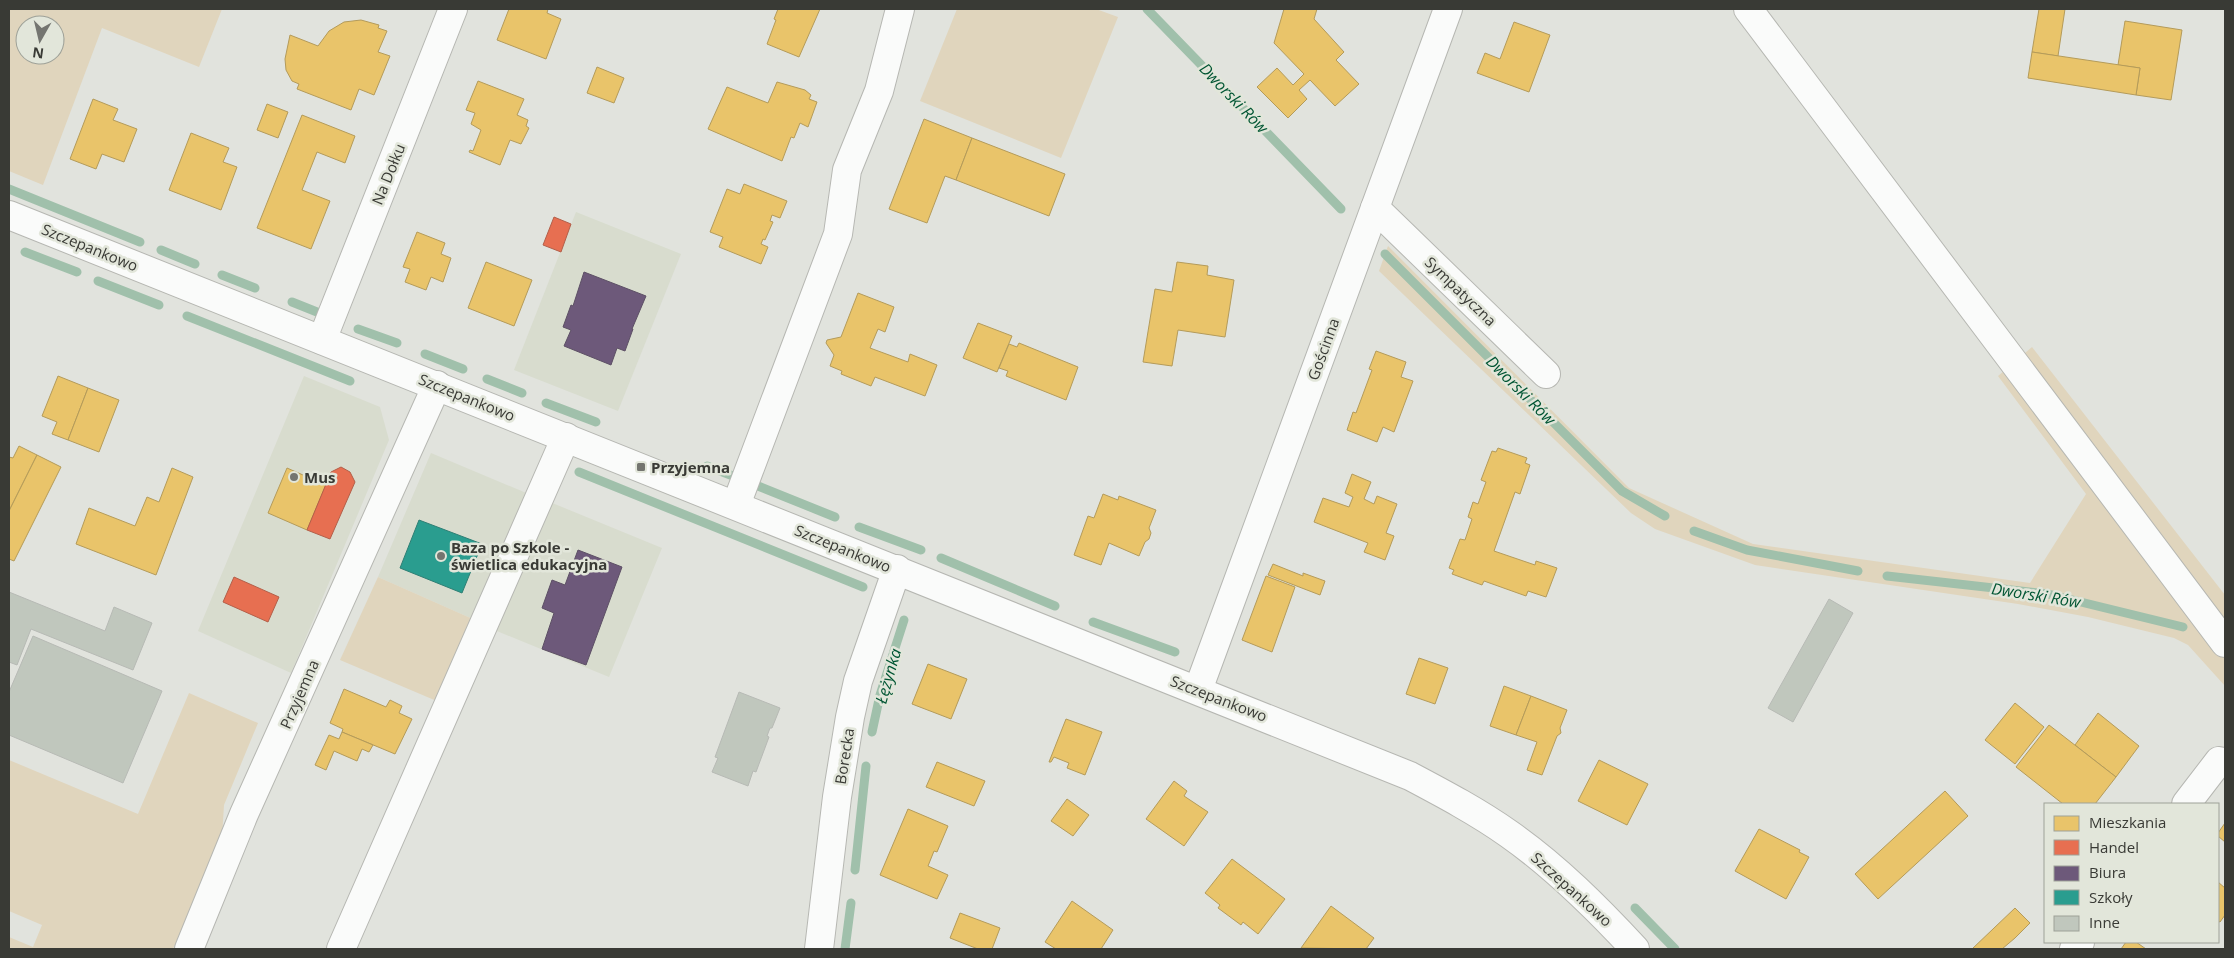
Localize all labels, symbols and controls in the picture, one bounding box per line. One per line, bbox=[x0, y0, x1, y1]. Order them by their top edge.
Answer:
north arrow bbox=[15, 15, 65, 65]
text: N bbox=[31, 43, 45, 64]
water label: Dworski Rów bbox=[1195, 58, 1274, 139]
street label: Na Dołku bbox=[367, 140, 409, 208]
street label: Szczepankowo bbox=[39, 219, 141, 275]
street label: Sympatyczna bbox=[1421, 252, 1501, 330]
street label: Gościnna bbox=[1303, 315, 1343, 383]
water label: Dworski Rów bbox=[1481, 350, 1562, 431]
street label: Szczepankowo bbox=[416, 369, 518, 425]
place label: Przyjemna bbox=[651, 457, 730, 477]
marker: Przyjemna bbox=[635, 461, 647, 473]
place label: Mus bbox=[304, 467, 335, 487]
marker: Mus bbox=[288, 471, 300, 483]
street label: Szczepankowo bbox=[792, 520, 894, 576]
place label: Baza po Szkole - świetlica edukacyjna bbox=[451, 537, 607, 574]
marker: Baza po Szkole - świetlica edukacyjna bbox=[435, 550, 447, 562]
water label: Dworski Rów bbox=[1990, 577, 2084, 613]
water label: Łężynka bbox=[870, 646, 906, 706]
street label: Przyjemna bbox=[275, 656, 323, 732]
street label: Szczepankowo bbox=[1168, 670, 1270, 726]
street label: Borecka bbox=[830, 726, 858, 786]
legend bbox=[2044, 803, 2219, 943]
text: Mieszkania bbox=[2089, 812, 2166, 832]
text: Handel bbox=[2089, 837, 2139, 857]
street label: Szczepankowo bbox=[1527, 847, 1617, 931]
text: Biura bbox=[2089, 862, 2126, 882]
text: Szkoły bbox=[2089, 887, 2133, 907]
text: Inne bbox=[2089, 912, 2120, 932]

